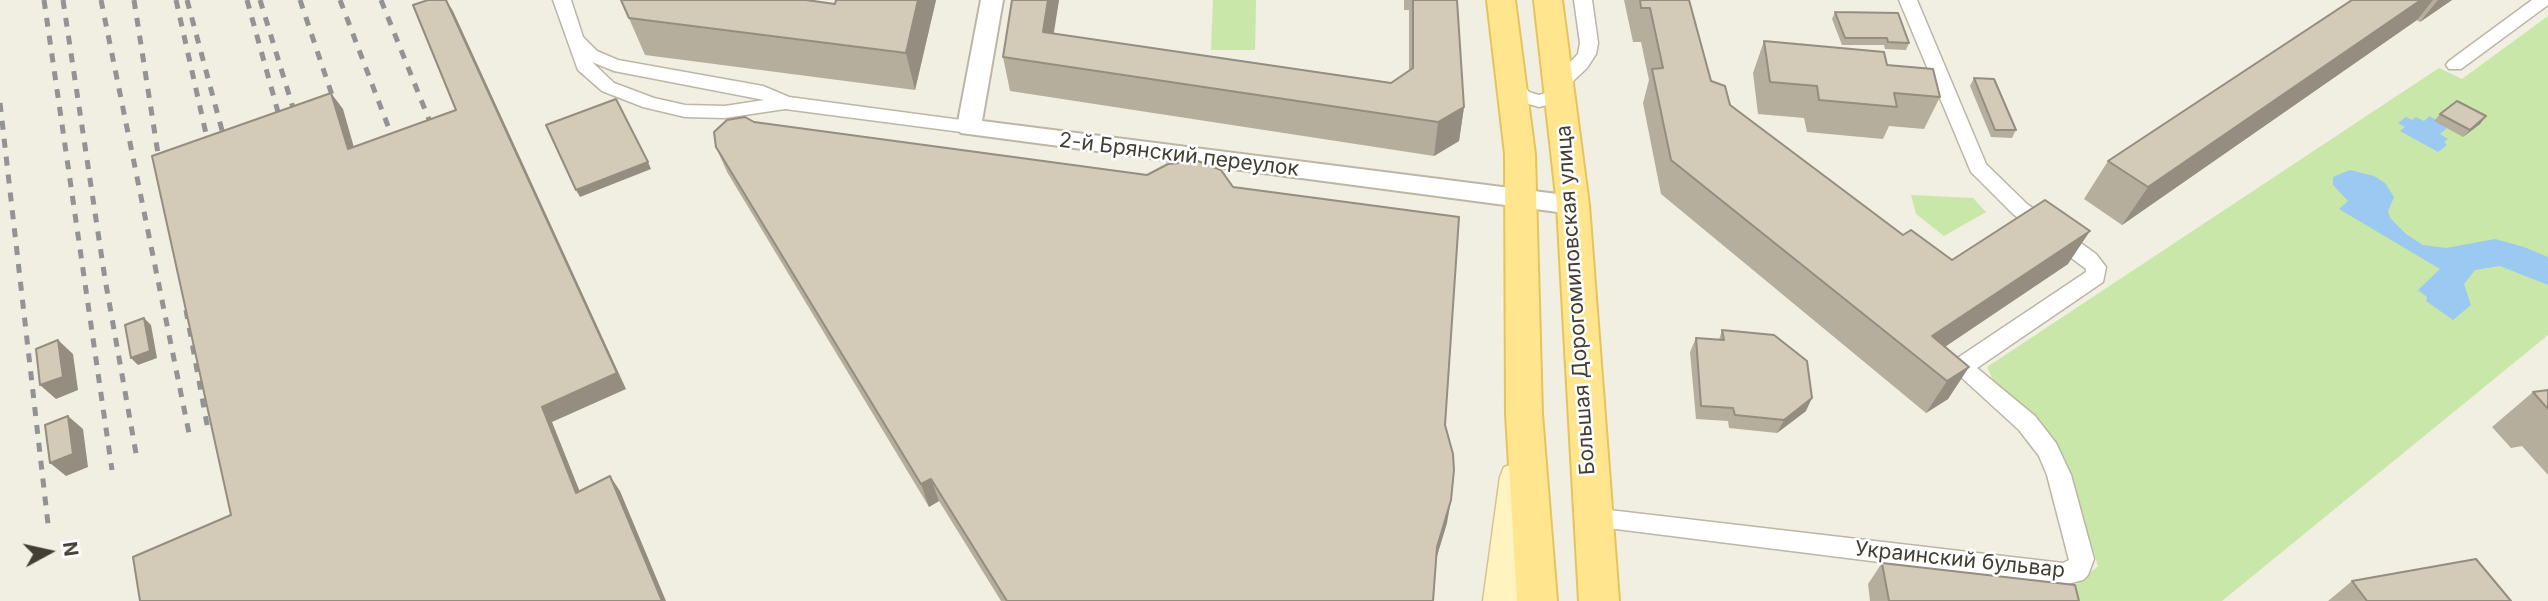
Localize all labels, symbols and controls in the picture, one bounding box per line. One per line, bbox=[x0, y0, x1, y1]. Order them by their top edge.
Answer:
street label: Большая Дорогомиловская улица bbox=[1551, 124, 1601, 476]
street label: 2-й Брянский переулок bbox=[1058, 128, 1300, 182]
north arrow bbox=[14, 517, 84, 587]
street label: Украинский бульвар bbox=[1854, 536, 2066, 584]
text: N bbox=[58, 540, 83, 558]

